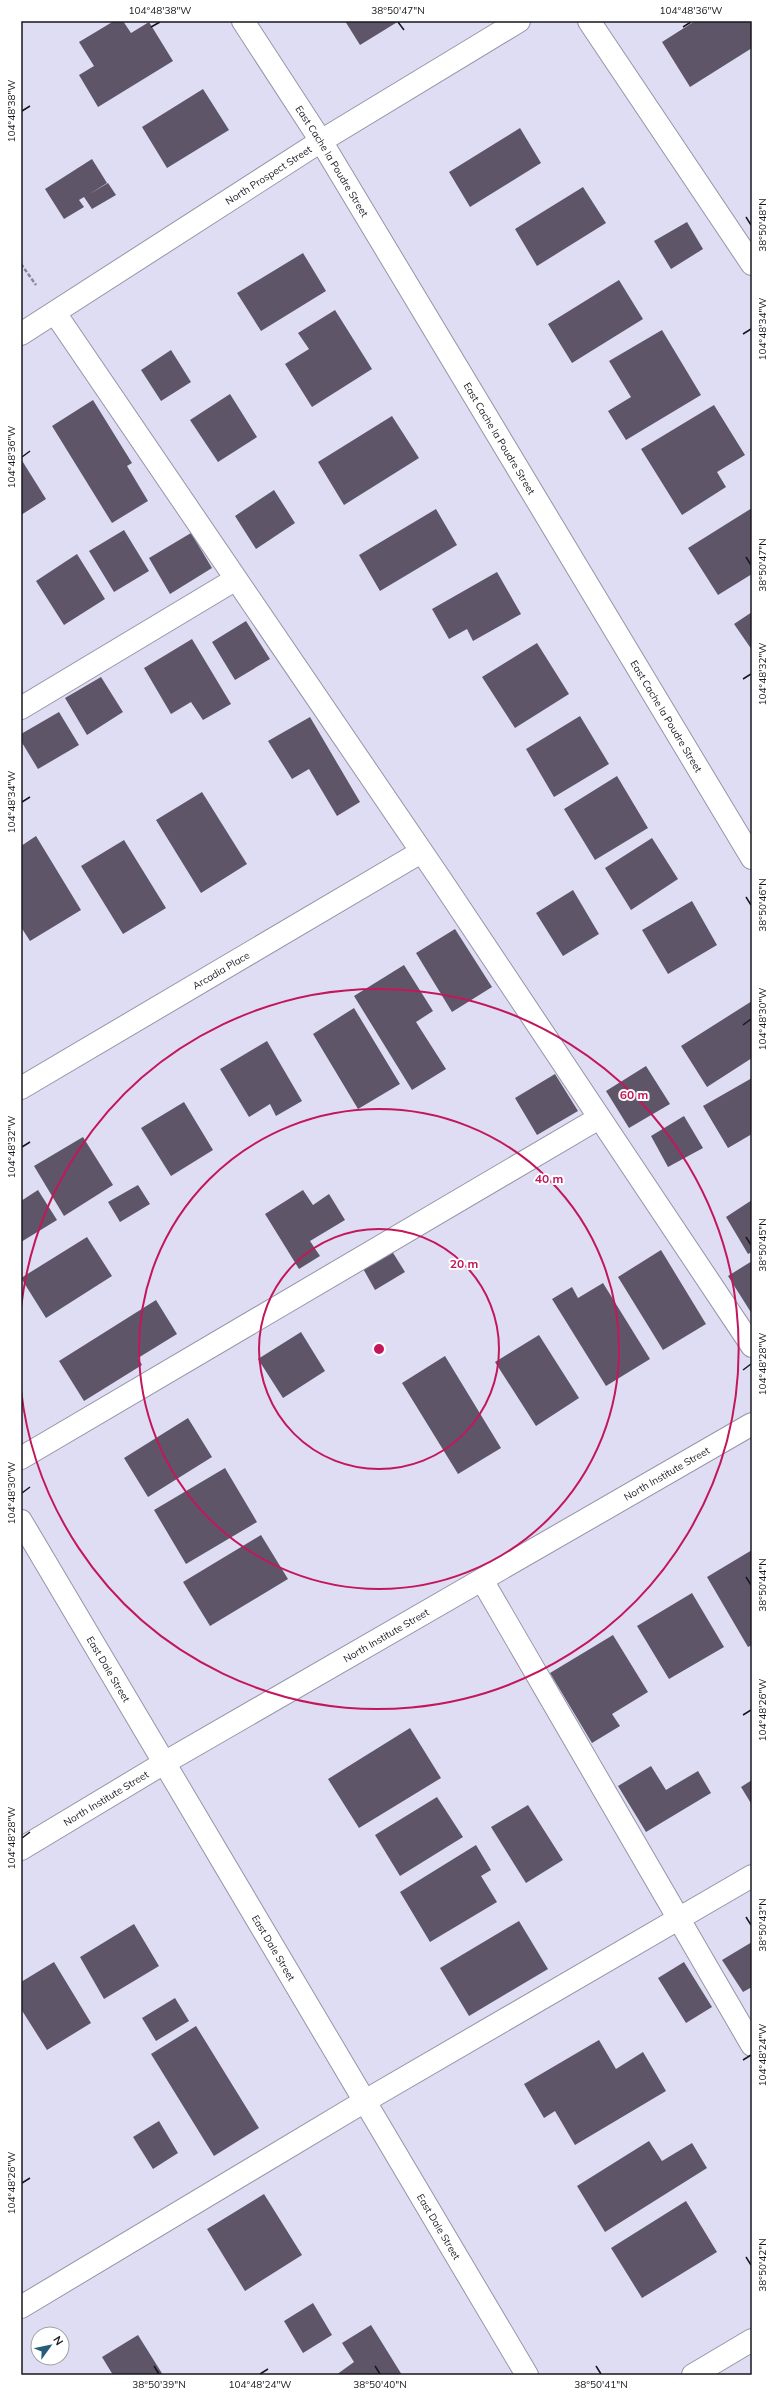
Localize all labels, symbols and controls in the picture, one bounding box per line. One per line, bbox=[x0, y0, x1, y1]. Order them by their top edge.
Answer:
text: 104°48'38"W bbox=[129, 4, 191, 17]
text: 38°50'47"N bbox=[371, 4, 425, 17]
text: 104°48'36"W bbox=[660, 4, 722, 17]
text: 104°48'38"W bbox=[5, 80, 18, 142]
street label: East Cache la Poudre Street bbox=[293, 103, 372, 219]
street label: North Prospect Street bbox=[223, 142, 314, 207]
text: 38°50'48"N bbox=[756, 198, 769, 252]
text: 104°48'34"W bbox=[756, 298, 769, 360]
street label: East Cache la Poudre Street bbox=[461, 380, 539, 497]
text: 104°48'36"W bbox=[5, 426, 18, 488]
text: 38°50'47"N bbox=[756, 538, 769, 592]
text: 104°48'32"W bbox=[756, 643, 769, 705]
street label: East Cache la Poudre Street bbox=[628, 658, 706, 775]
text: 104°48'34"W bbox=[5, 771, 18, 833]
text: 38°50'46"N bbox=[756, 878, 769, 932]
street label: Arcadia Place bbox=[190, 948, 252, 992]
text: 104°48'30"W bbox=[756, 988, 769, 1050]
text: 60 m bbox=[620, 1087, 648, 1102]
text: 104°48'32"W bbox=[5, 1116, 18, 1178]
text: 40 m bbox=[535, 1171, 563, 1186]
text: 38°50'45"N bbox=[756, 1218, 769, 1272]
text: 20 m bbox=[450, 1256, 478, 1271]
text: 104°48'28"W bbox=[756, 1333, 769, 1395]
centre of rings bbox=[372, 1342, 386, 1356]
street label: North Institute Street bbox=[621, 1443, 712, 1503]
text: 104°48'30"W bbox=[5, 1462, 18, 1524]
text: 38°50'44"N bbox=[756, 1558, 769, 1612]
street label: North Institute Street bbox=[341, 1605, 432, 1665]
street label: East Dale Street bbox=[84, 1634, 134, 1705]
text: 104°48'26"W bbox=[756, 1679, 769, 1741]
street label: North Institute Street bbox=[61, 1767, 151, 1829]
text: 104°48'28"W bbox=[5, 1807, 18, 1869]
text: 38°50'43"N bbox=[756, 1898, 769, 1952]
street label: East Dale Street bbox=[249, 1912, 299, 1984]
text: 104°48'24"W bbox=[756, 2024, 769, 2086]
text: 104°48'26"W bbox=[5, 2152, 18, 2214]
street label: East Dale Street bbox=[414, 2191, 464, 2262]
text: 38°50'42"N bbox=[756, 2238, 769, 2292]
north arrow bbox=[30, 2326, 70, 2366]
text: N bbox=[50, 2333, 67, 2348]
text: 38°50'39"N bbox=[132, 2378, 186, 2391]
text: 104°48'24"W bbox=[229, 2378, 291, 2391]
text: 38°50'40"N bbox=[353, 2378, 407, 2391]
text: 38°50'41"N bbox=[574, 2378, 628, 2391]

